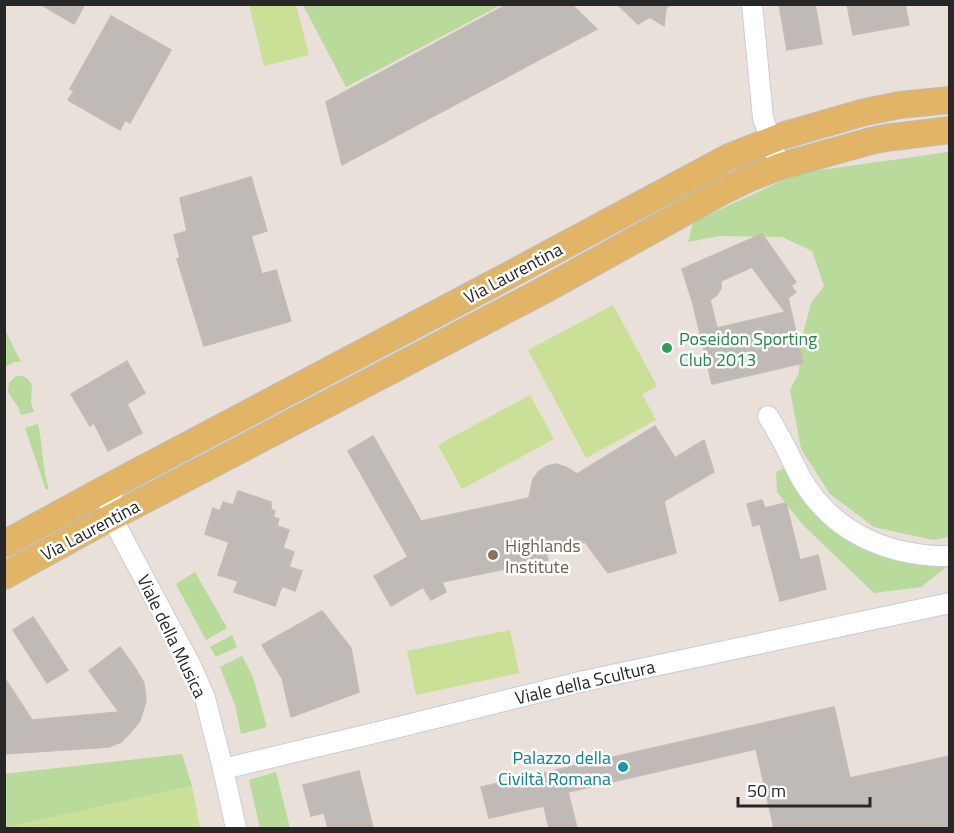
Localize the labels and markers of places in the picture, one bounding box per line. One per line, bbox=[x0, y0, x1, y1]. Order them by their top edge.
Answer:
place label: Poseidon Sporting Club 2013 bbox=[679, 325, 817, 373]
marker: Poseidon Sporting Club 2013 bbox=[660, 341, 674, 355]
place label: Highlands Institute bbox=[505, 532, 581, 580]
marker: Highlands Institute bbox=[486, 548, 500, 562]
place label: Palazzo della Civiltà Romana bbox=[498, 744, 611, 792]
marker: Palazzo della Civiltà Romana bbox=[616, 760, 630, 774]

